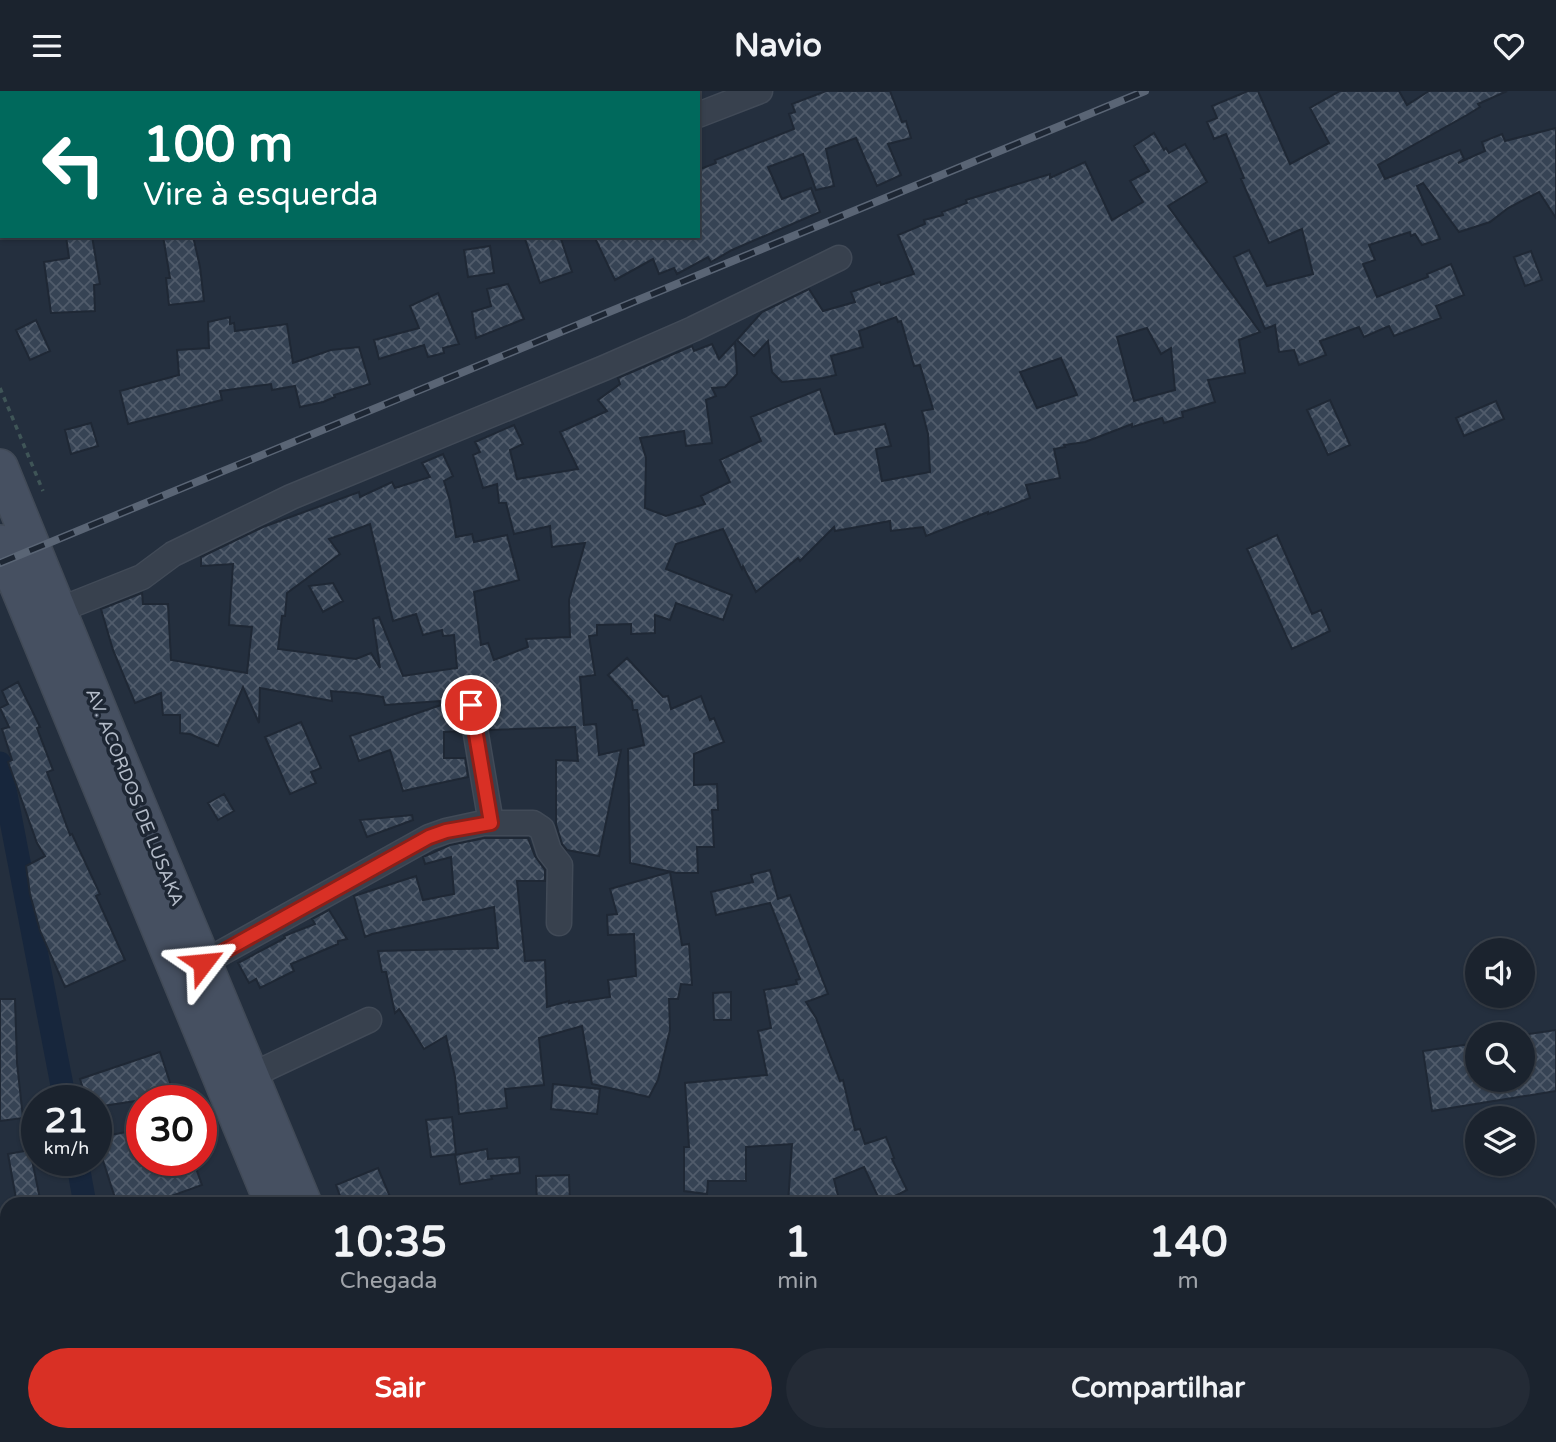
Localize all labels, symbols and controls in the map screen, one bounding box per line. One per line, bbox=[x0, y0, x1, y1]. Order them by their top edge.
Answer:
icon: menu bbox=[28, 27, 66, 65]
text: Navio bbox=[734, 27, 822, 65]
icon: heart bbox=[1490, 27, 1528, 65]
text: 100 m bbox=[143, 116, 293, 175]
icon: left bbox=[28, 119, 119, 210]
text: Vire à esquerda bbox=[143, 176, 379, 214]
pin bbox=[441, 675, 501, 735]
street label: AV. ACORDOS DE LUSAKA bbox=[81, 685, 189, 909]
icon: arrive bbox=[452, 686, 490, 724]
position arrow bbox=[166, 926, 240, 1000]
map controls bbox=[1465, 938, 1535, 1176]
button: sound bbox=[1465, 938, 1535, 1008]
button: search bbox=[1465, 1022, 1535, 1092]
speed limit sign: 30 bbox=[126, 1085, 217, 1176]
text: 21 bbox=[45, 1100, 88, 1142]
button: layers bbox=[1465, 1106, 1535, 1176]
text: km/h bbox=[44, 1137, 89, 1159]
text: 10:35 bbox=[330, 1217, 447, 1268]
text: 1 bbox=[784, 1217, 811, 1268]
text: 140 bbox=[1148, 1217, 1228, 1268]
text: Chegada bbox=[340, 1267, 438, 1295]
text: min bbox=[777, 1267, 818, 1295]
text: m bbox=[1177, 1267, 1199, 1295]
button: Sair bbox=[28, 1348, 772, 1428]
button: Compartilhar bbox=[786, 1348, 1530, 1428]

